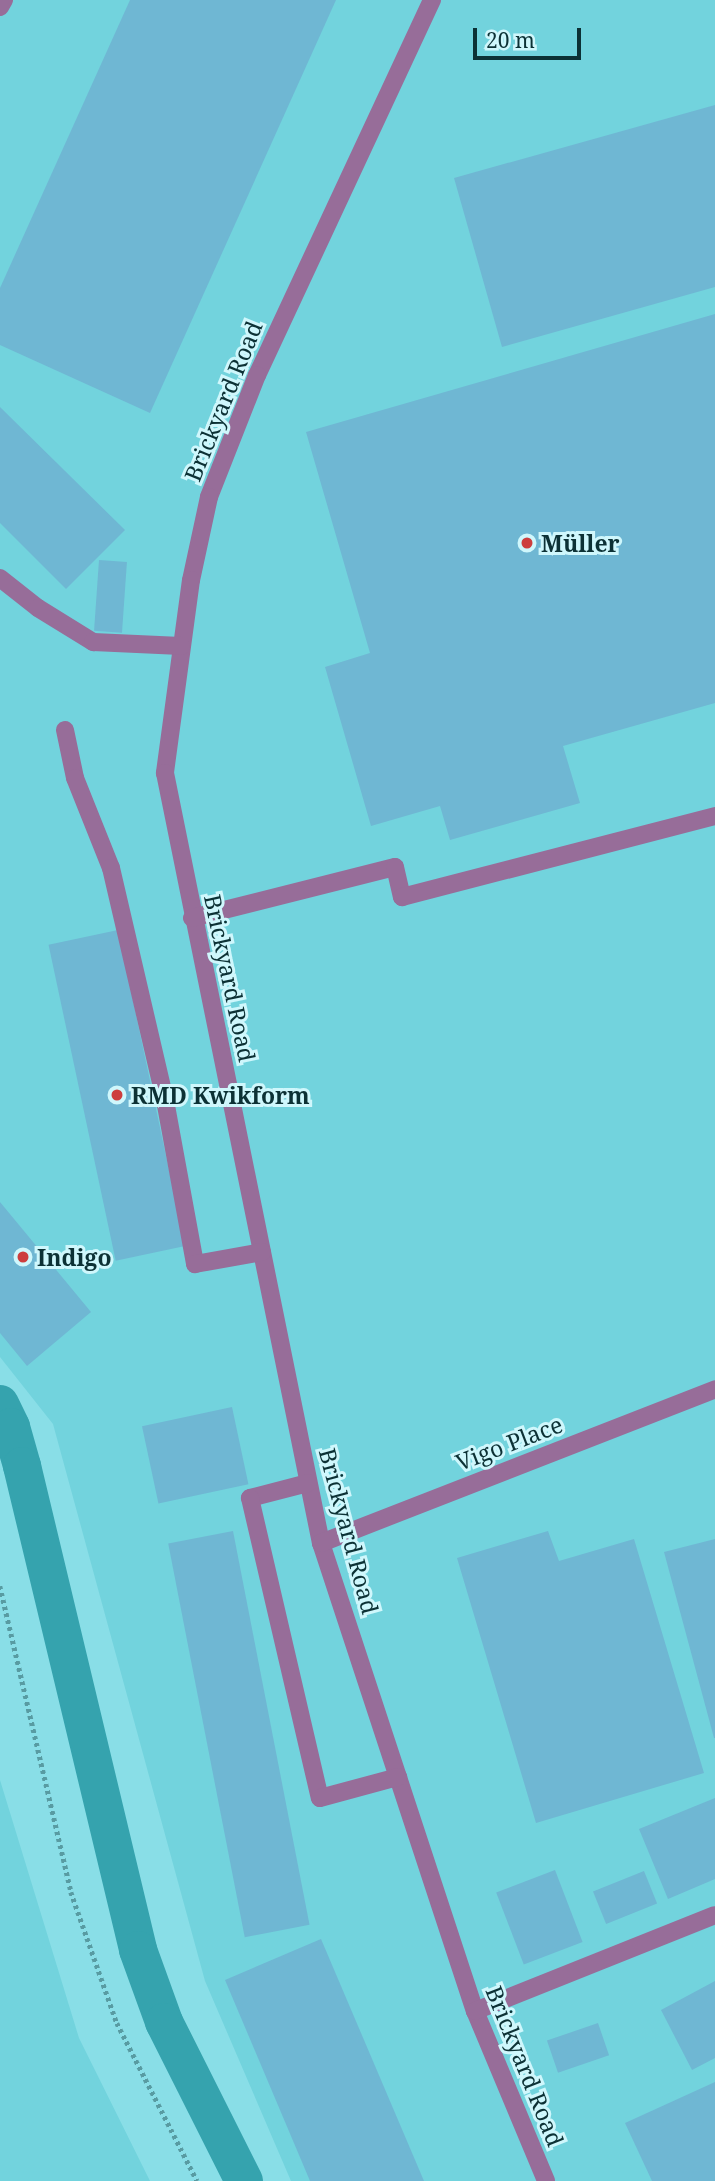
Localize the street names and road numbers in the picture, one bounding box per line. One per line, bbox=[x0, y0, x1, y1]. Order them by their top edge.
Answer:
street label: Brickyard Road bbox=[178, 317, 268, 485]
street label: Brickyard Road bbox=[199, 892, 261, 1064]
street label: Vigo Place bbox=[452, 1410, 566, 1476]
street label: Brickyard Road bbox=[314, 1445, 384, 1617]
street label: Brickyard Road bbox=[480, 1982, 570, 2150]

